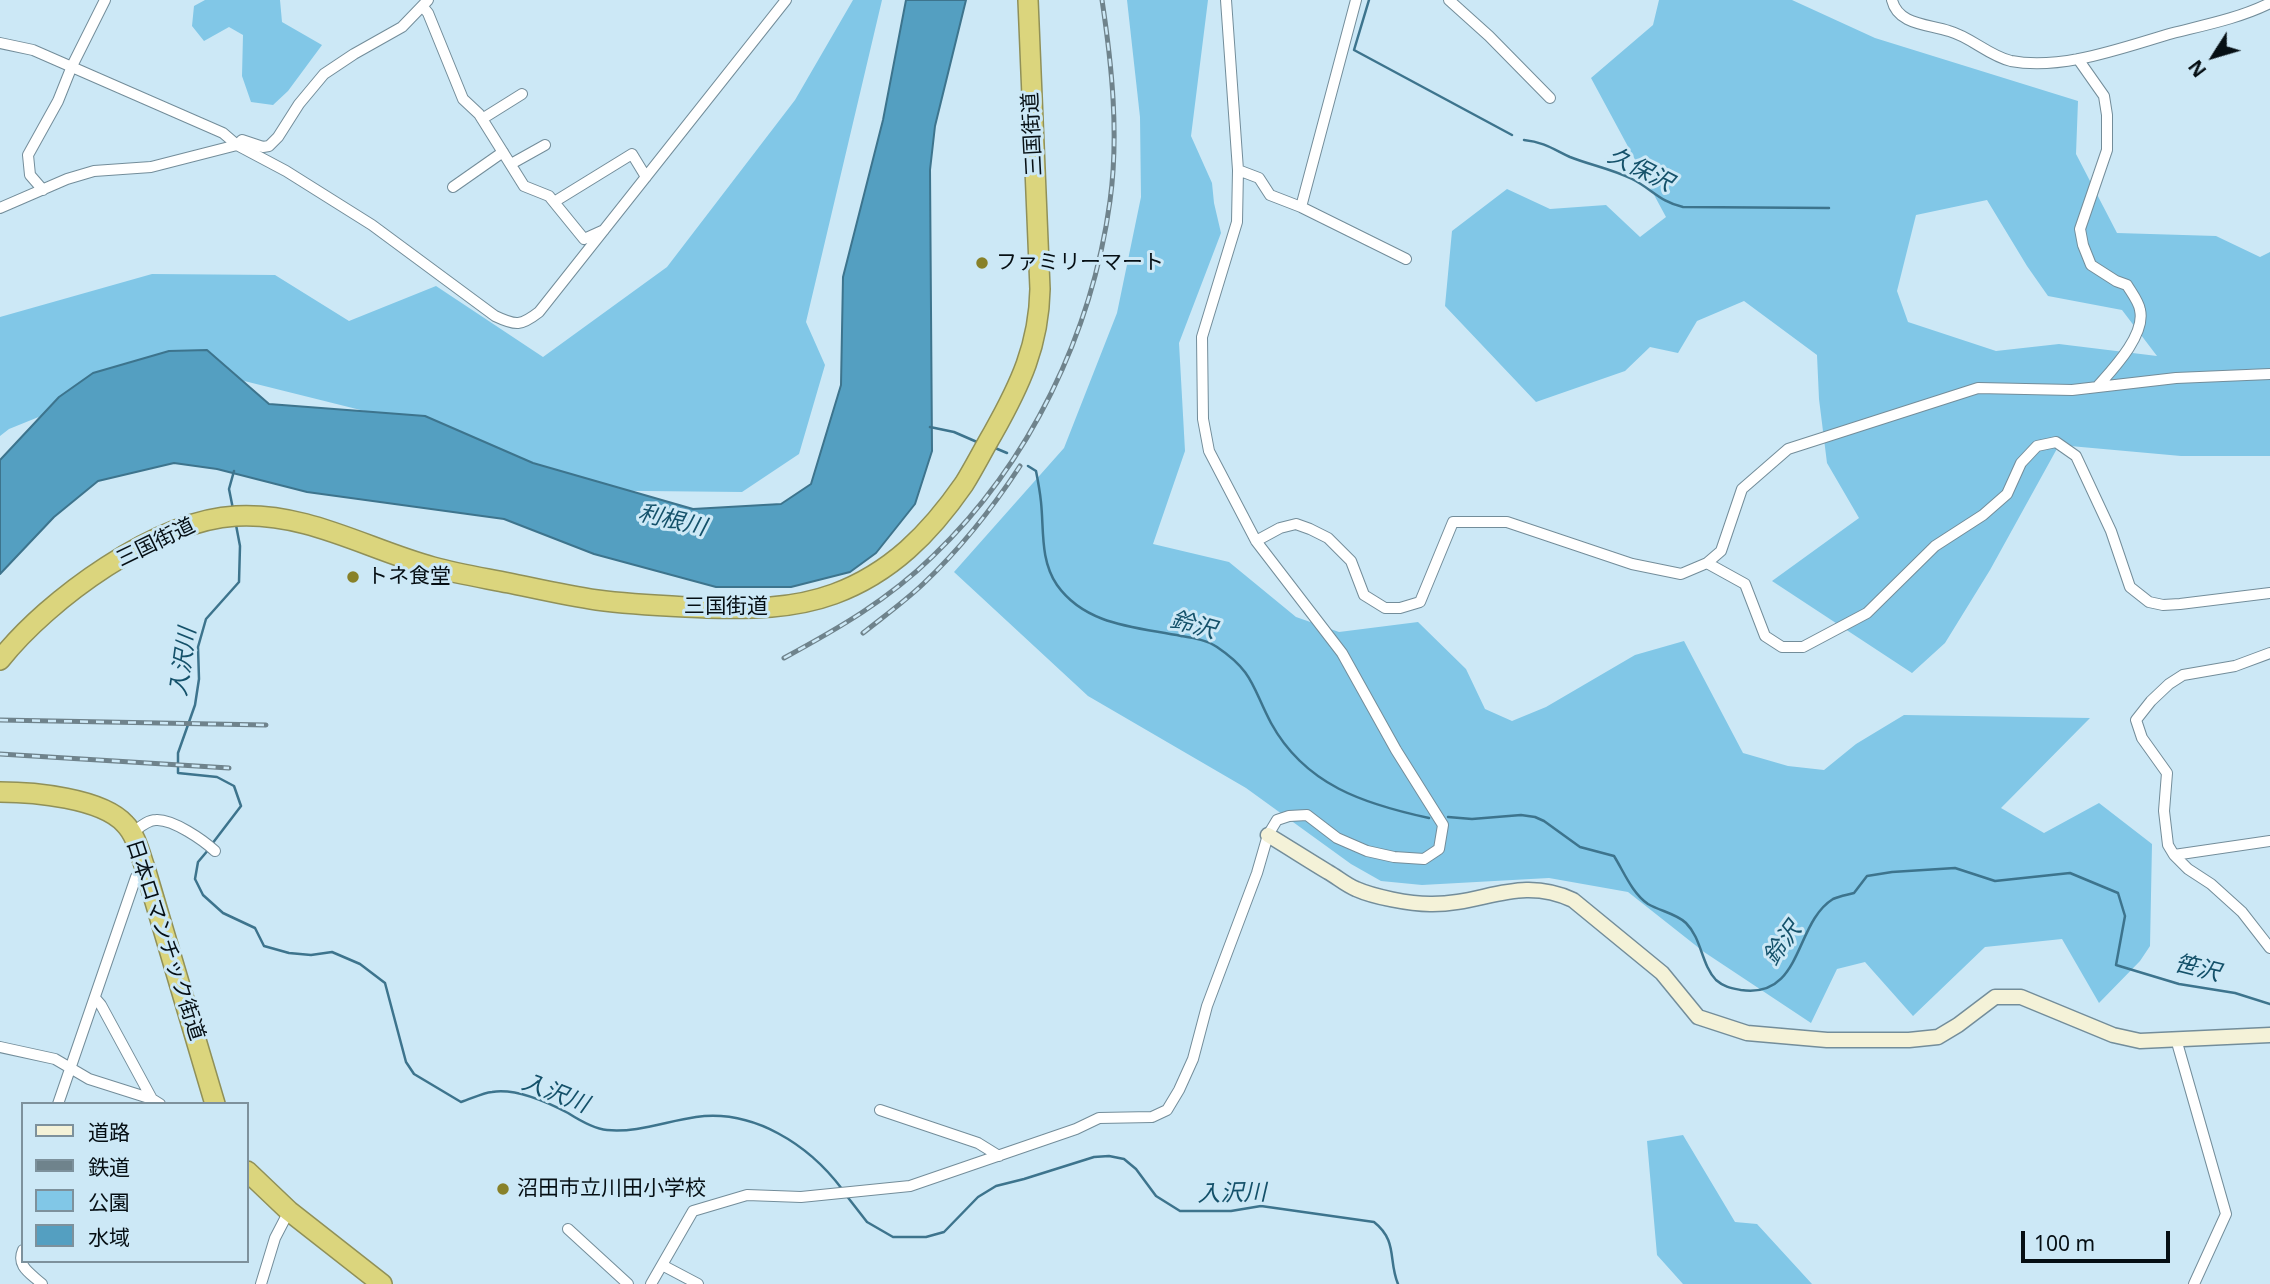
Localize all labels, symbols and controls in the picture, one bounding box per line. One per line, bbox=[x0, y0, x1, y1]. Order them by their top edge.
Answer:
north arrow bbox=[2179, 21, 2249, 91]
text: N bbox=[2182, 55, 2212, 83]
street label: 三国街道 bbox=[1018, 91, 1048, 177]
water label: 久保沢 bbox=[1603, 142, 1677, 198]
place label: ファミリーマート bbox=[996, 250, 1164, 276]
marker: ファミリーマート bbox=[974, 255, 990, 271]
water label: 利根川 bbox=[635, 500, 709, 542]
street label: 三国街道 bbox=[113, 513, 199, 573]
place label: トネ食堂 bbox=[367, 564, 451, 590]
marker: トネ食堂 bbox=[345, 569, 361, 585]
street label: 三国街道 bbox=[684, 594, 768, 620]
water label: 鈴沢 bbox=[1167, 607, 1219, 645]
water label: 入沢川 bbox=[166, 626, 202, 698]
street label: 日本ロマンチック街道 bbox=[121, 836, 209, 1044]
water label: 鈴沢 bbox=[1758, 917, 1808, 971]
water label: 笹沢 bbox=[2171, 950, 2223, 988]
water label: 入沢川 bbox=[518, 1069, 592, 1119]
legend bbox=[21, 1102, 248, 1263]
text: 道路 bbox=[88, 1118, 130, 1146]
text: 鉄道 bbox=[88, 1153, 130, 1181]
place label: 沼田市立川田小学校 bbox=[517, 1176, 706, 1202]
water label: 入沢川 bbox=[1197, 1180, 1267, 1208]
marker: 沼田市立川田小学校 bbox=[495, 1181, 511, 1197]
text: 公園 bbox=[88, 1188, 130, 1216]
scale bar bbox=[2025, 1218, 2174, 1262]
text: 水域 bbox=[88, 1223, 130, 1251]
text: 100 m bbox=[2034, 1229, 2095, 1257]

